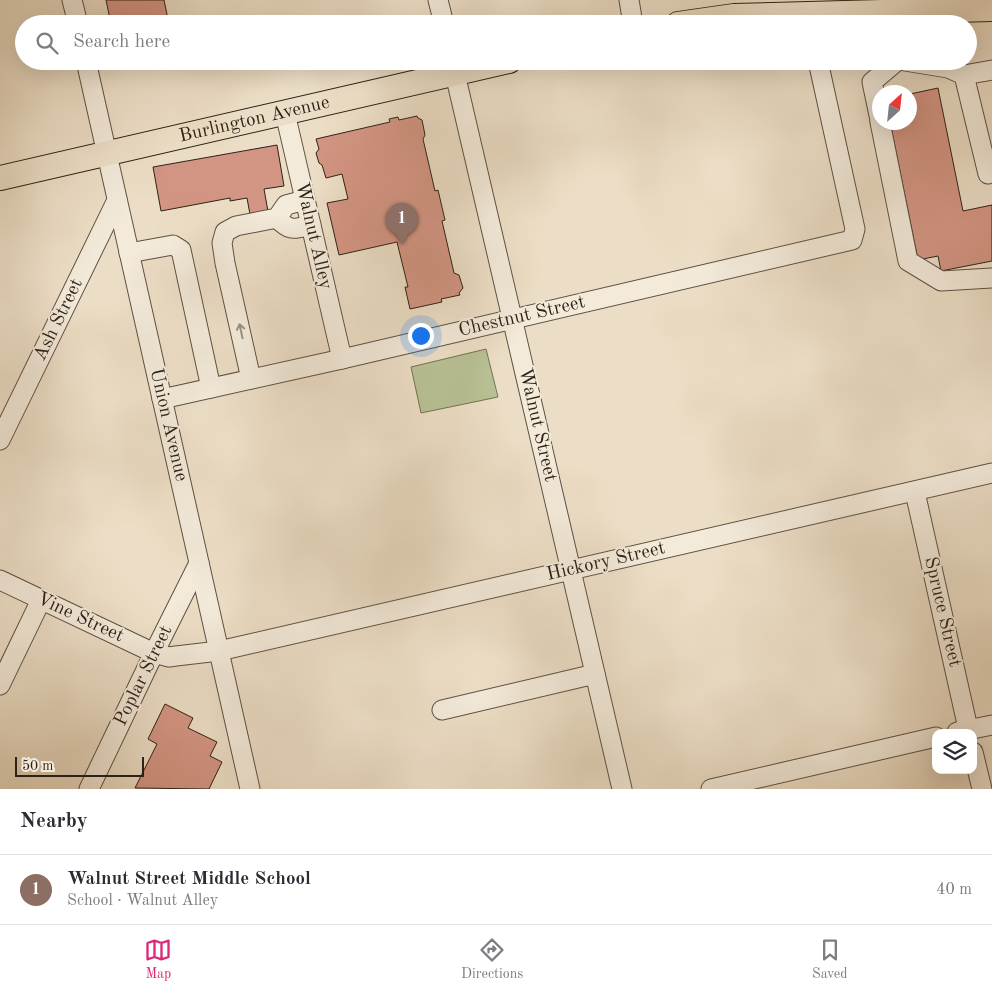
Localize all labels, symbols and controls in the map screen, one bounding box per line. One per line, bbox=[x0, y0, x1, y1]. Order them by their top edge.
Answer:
search box bbox=[15, 15, 977, 70]
icon: search bbox=[33, 29, 61, 57]
text: Search here bbox=[73, 33, 170, 52]
north arrow bbox=[872, 85, 917, 130]
street label: Burlington Avenue bbox=[177, 93, 332, 146]
street label: Walnut Alley bbox=[291, 181, 335, 291]
pin: 1 bbox=[386, 203, 418, 244]
street label: Ash Street bbox=[31, 276, 87, 364]
street label: Chestnut Street bbox=[457, 293, 587, 341]
your location bbox=[408, 323, 434, 349]
one-way arrow bbox=[236, 324, 245, 340]
street label: Walnut Street bbox=[515, 366, 559, 484]
street label: Union Avenue bbox=[146, 367, 190, 483]
street label: Hickory Street bbox=[545, 539, 667, 585]
street label: Spruce Street bbox=[920, 555, 964, 669]
street label: Vine Street bbox=[34, 590, 126, 646]
street label: Poplar Street bbox=[112, 623, 176, 729]
map controls bbox=[932, 729, 977, 774]
button: layers bbox=[932, 729, 977, 774]
scale bar bbox=[15, 754, 144, 777]
text: 50 m bbox=[22, 759, 53, 773]
text: Nearby bbox=[20, 811, 88, 832]
text: Walnut Street Middle School bbox=[67, 870, 311, 889]
text: 1 bbox=[31, 882, 41, 898]
text: 40 m bbox=[936, 882, 972, 898]
text: School · Walnut Alley bbox=[67, 893, 218, 909]
tab: Map bbox=[144, 936, 172, 983]
tab: Directions bbox=[461, 936, 523, 983]
tab: Saved bbox=[812, 936, 848, 983]

